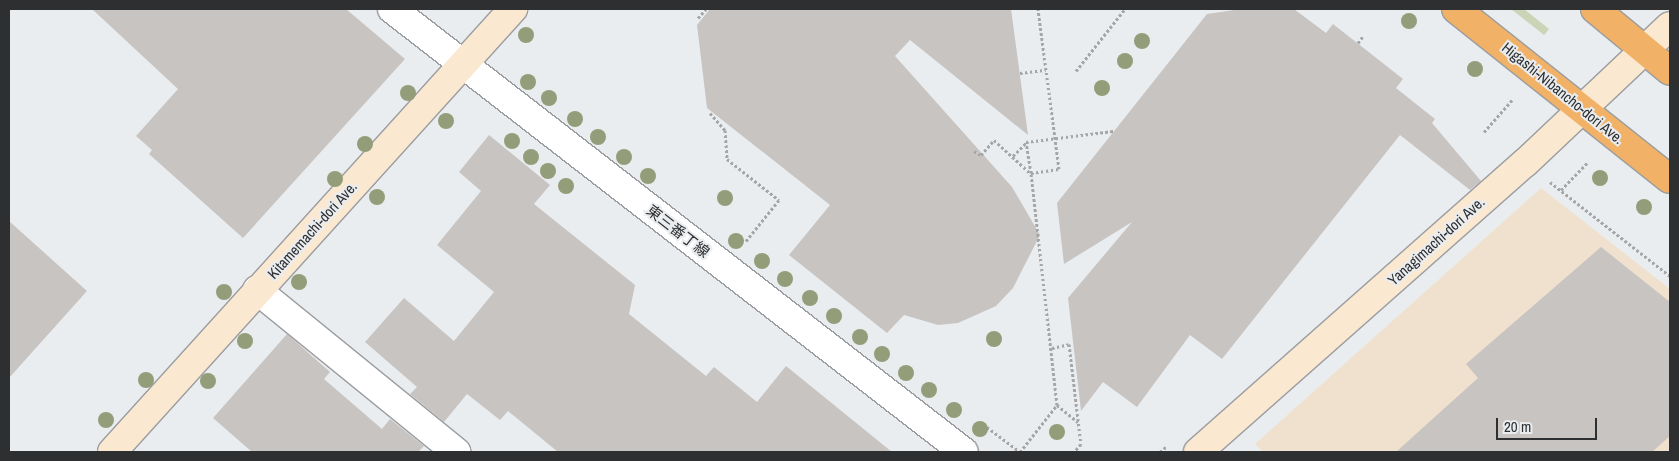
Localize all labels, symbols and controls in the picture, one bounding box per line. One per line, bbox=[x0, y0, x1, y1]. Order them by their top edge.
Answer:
street label: Higashi-Nibancho-dori Ave. bbox=[1498, 38, 1628, 148]
street label: Kitamemachi-dori Ave. bbox=[263, 177, 361, 283]
street label: Yanagimachi-dori Ave. bbox=[1384, 193, 1488, 289]
street label: 東三番丁線 bbox=[643, 201, 713, 261]
scale bar bbox=[1499, 408, 1600, 440]
text: 20 m bbox=[1504, 416, 1531, 437]

